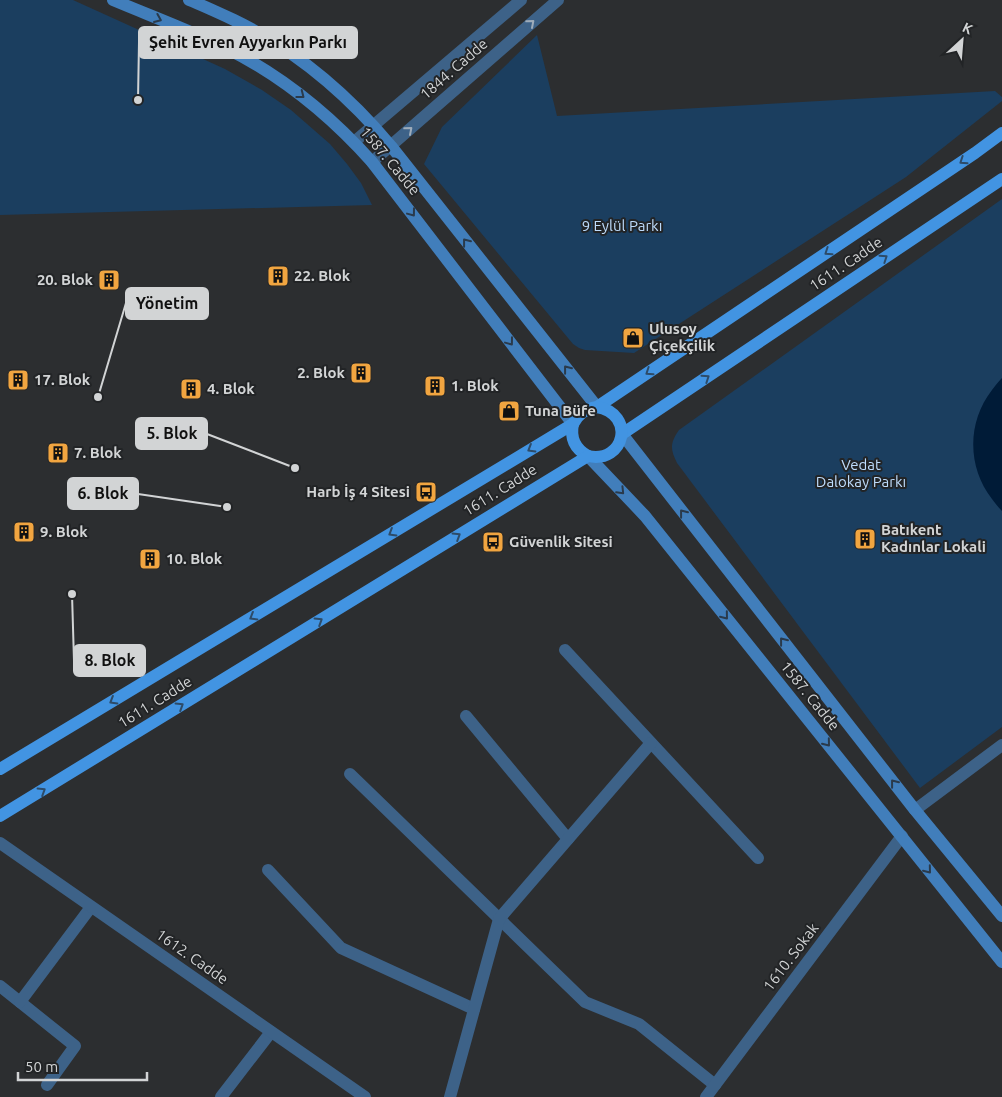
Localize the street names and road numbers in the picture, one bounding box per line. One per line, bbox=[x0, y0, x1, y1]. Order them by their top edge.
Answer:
street label: 1844. Cadde bbox=[417, 35, 491, 102]
street label: 1587. Cadde bbox=[357, 123, 424, 198]
street label: 1611. Cadde bbox=[806, 233, 885, 294]
street label: 1611. Cadde bbox=[460, 460, 540, 519]
street label: 1587. Cadde bbox=[777, 658, 843, 734]
street label: 1611. Cadde bbox=[115, 672, 195, 731]
street label: 1610. Sokak bbox=[760, 919, 822, 994]
street label: 1612. Cadde bbox=[153, 926, 231, 988]

